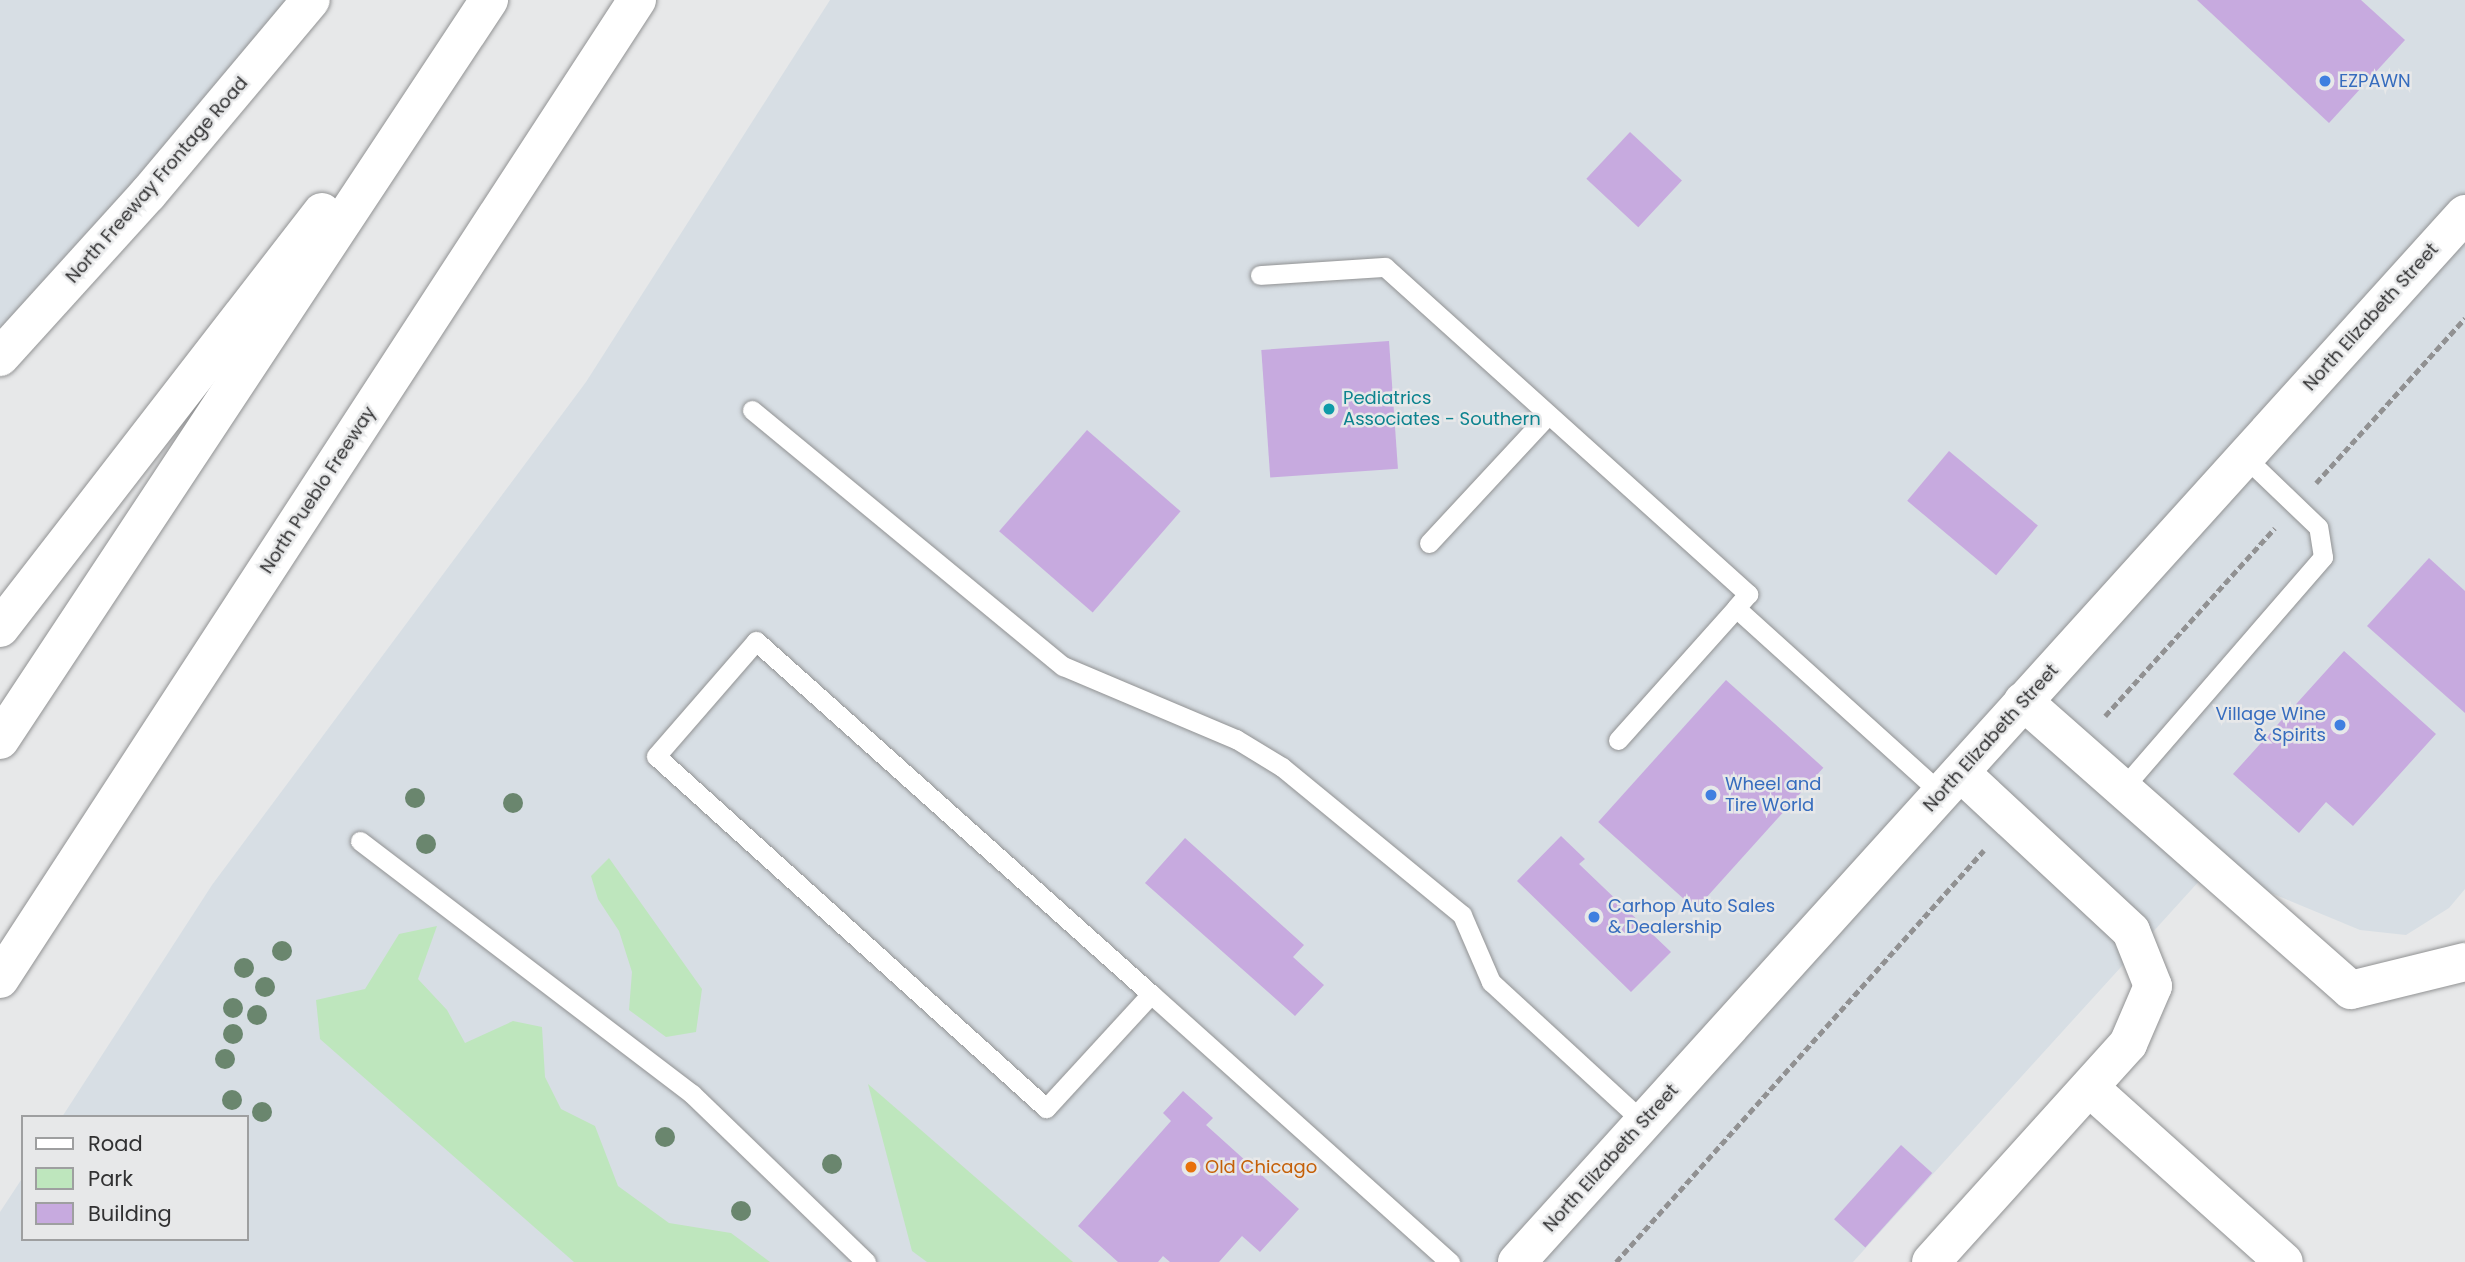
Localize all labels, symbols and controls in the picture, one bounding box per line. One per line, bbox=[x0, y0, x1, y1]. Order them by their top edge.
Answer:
place label: EZPAWN bbox=[2339, 70, 2411, 92]
street label: North Freeway Frontage Road bbox=[62, 72, 252, 288]
marker: EZPAWN bbox=[2317, 73, 2333, 89]
street label: North Elizabeth Street bbox=[2299, 239, 2443, 395]
place label: Pediatrics Associates - Southern bbox=[1343, 388, 1541, 430]
marker: Pediatrics Associates - Southern bbox=[1321, 401, 1337, 417]
street label: North Pueblo Freeway bbox=[256, 402, 380, 578]
street label: North Elizabeth Street bbox=[1919, 660, 2063, 816]
place label: Village Wine & Spirits bbox=[2216, 704, 2326, 746]
marker: Village Wine & Spirits bbox=[2332, 717, 2348, 733]
place label: Wheel and Tire World bbox=[1725, 774, 1821, 816]
marker: Wheel and Tire World bbox=[1703, 787, 1719, 803]
place label: Carhop Auto Sales & Dealership bbox=[1608, 896, 1775, 939]
marker: Carhop Auto Sales & Dealership bbox=[1586, 909, 1602, 925]
street label: North Elizabeth Street bbox=[1539, 1080, 1683, 1236]
legend bbox=[21, 1115, 248, 1241]
text: Road bbox=[88, 1129, 143, 1158]
place label: Old Chicago bbox=[1205, 1156, 1317, 1178]
marker: Old Chicago bbox=[1183, 1159, 1199, 1175]
text: Park bbox=[88, 1164, 133, 1193]
text: Building bbox=[88, 1199, 172, 1228]

